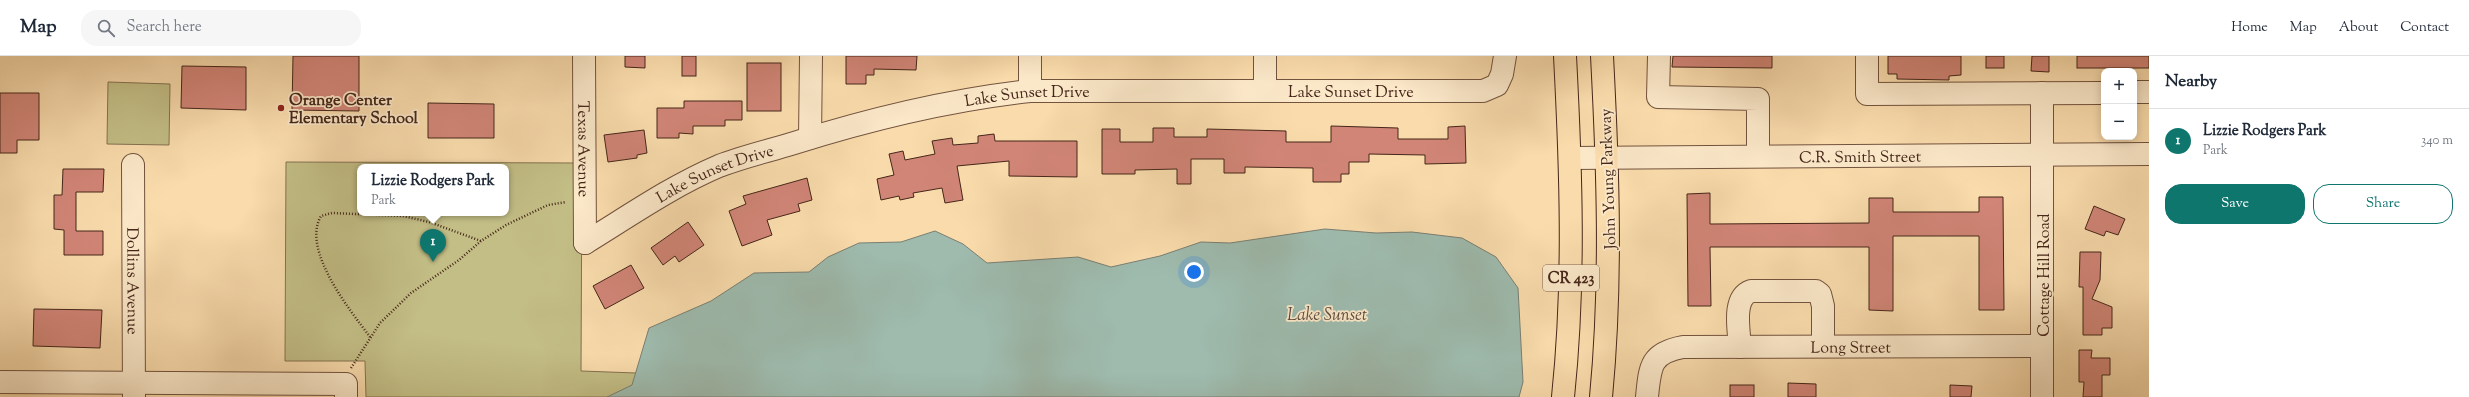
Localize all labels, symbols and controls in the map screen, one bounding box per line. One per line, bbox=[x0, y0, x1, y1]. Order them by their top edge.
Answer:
search box bbox=[81, 10, 361, 46]
text: Map bbox=[20, 14, 57, 41]
icon: search bbox=[95, 17, 117, 39]
text: Search here bbox=[127, 17, 202, 38]
text: Home bbox=[2231, 18, 2268, 38]
text: Map bbox=[2290, 18, 2317, 38]
text: About bbox=[2339, 18, 2378, 38]
text: Contact bbox=[2400, 18, 2449, 38]
map controls bbox=[2101, 68, 2137, 140]
button: + bbox=[2101, 68, 2137, 104]
text: Nearby bbox=[2165, 70, 2217, 94]
street label: Lake Sunset Drive bbox=[963, 82, 1090, 114]
street label: Lake Sunset Drive bbox=[1288, 82, 1414, 105]
place label: Orange Center Elementary School bbox=[289, 90, 419, 131]
street label: Texas Avenue bbox=[570, 101, 594, 197]
marker: Orange Center Elementary School bbox=[276, 103, 286, 113]
button: − bbox=[2101, 104, 2137, 140]
street label: John Young Parkway bbox=[1596, 108, 1623, 251]
text: Lizzie Rodgers Park bbox=[2203, 121, 2327, 142]
text: 1 bbox=[2176, 132, 2180, 150]
text: 340 m bbox=[2421, 132, 2453, 150]
street label: Lake Sunset Drive bbox=[653, 141, 777, 210]
text: Park bbox=[2203, 142, 2228, 160]
street label: C.R. Smith Street bbox=[1799, 147, 1922, 170]
popup bbox=[357, 164, 509, 216]
text: Lizzie Rodgers Park bbox=[371, 171, 495, 192]
button: Save bbox=[2165, 184, 2305, 224]
button: Share bbox=[2313, 184, 2453, 224]
text: Park bbox=[371, 192, 396, 210]
street label: Cottage Hill Road bbox=[2034, 213, 2057, 337]
street label: Dollins Avenue bbox=[119, 227, 143, 335]
pin: 1 bbox=[420, 229, 446, 262]
your location bbox=[1184, 262, 1204, 282]
road number: CR 423 bbox=[1543, 265, 1599, 291]
water label: Lake Sunset bbox=[1287, 304, 1367, 328]
street label: Long Street bbox=[1810, 337, 1891, 361]

